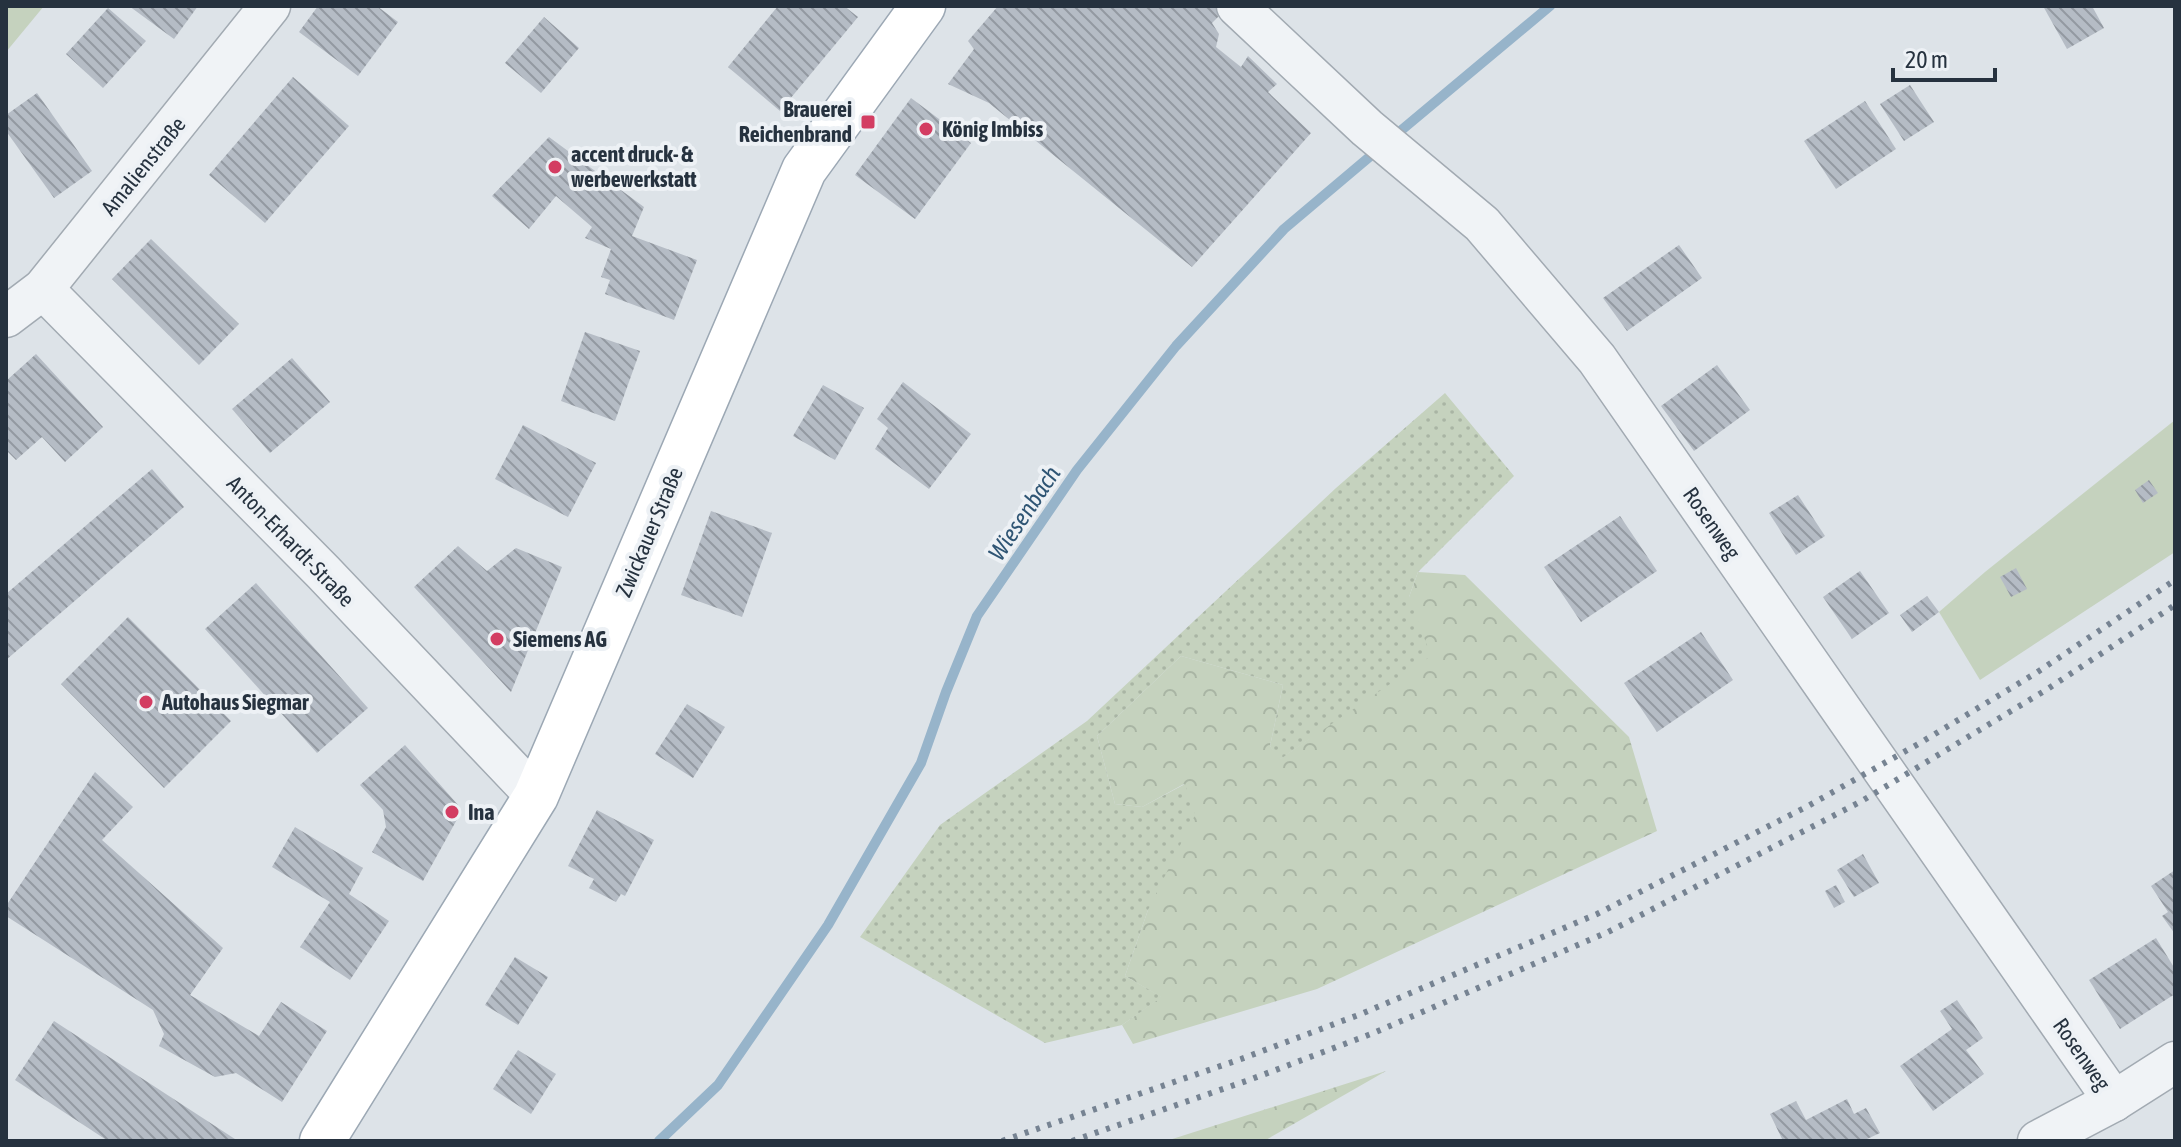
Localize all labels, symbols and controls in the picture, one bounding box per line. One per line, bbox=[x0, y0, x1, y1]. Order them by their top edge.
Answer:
scale bar bbox=[1893, 32, 1995, 82]
text: 20 m bbox=[1905, 46, 1948, 73]
place label: Brauerei Reichenbrand bbox=[739, 96, 852, 147]
street label: Amalienstraße bbox=[95, 112, 191, 220]
marker: Brauerei Reichenbrand bbox=[859, 113, 877, 131]
place label: König Imbiss bbox=[942, 116, 1044, 142]
marker: König Imbiss bbox=[917, 120, 935, 138]
place label: accent druck- & werbewerkstatt bbox=[571, 141, 697, 192]
marker: accent druck- & werbewerkstatt bbox=[546, 158, 564, 176]
water label: Wiesenbach bbox=[983, 460, 1066, 565]
street label: Zwickauer Straße bbox=[610, 463, 688, 601]
street label: Anton-Erhardt-Straße bbox=[222, 470, 360, 612]
street label: Rosenweg bbox=[1678, 482, 1747, 565]
place label: Siemens AG bbox=[513, 626, 607, 652]
marker: Siemens AG bbox=[488, 630, 506, 648]
place label: Autohaus Siegmar bbox=[161, 689, 309, 715]
marker: Autohaus Siegmar bbox=[137, 693, 155, 711]
place label: Ina bbox=[468, 799, 495, 825]
marker: Ina bbox=[443, 803, 461, 821]
street label: Rosenweg bbox=[2048, 1013, 2117, 1096]

